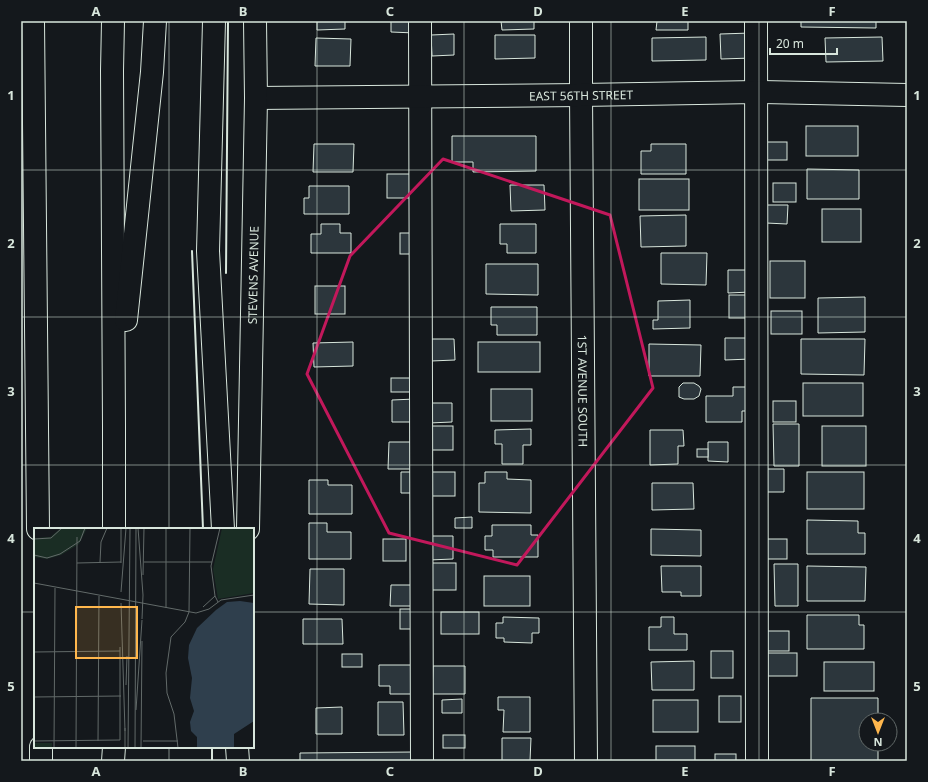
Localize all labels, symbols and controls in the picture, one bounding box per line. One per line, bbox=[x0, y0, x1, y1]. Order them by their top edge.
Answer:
text: A bbox=[92, 2, 101, 20]
text: B bbox=[239, 2, 247, 20]
text: C bbox=[386, 2, 394, 20]
text: D bbox=[533, 2, 543, 20]
text: E bbox=[681, 2, 689, 20]
text: F bbox=[828, 2, 836, 20]
scale bar bbox=[770, 30, 837, 56]
text: 20 m bbox=[776, 35, 804, 52]
text: 1 bbox=[7, 86, 15, 104]
street label: EAST 56TH STREET bbox=[529, 86, 633, 104]
text: 1 bbox=[913, 86, 921, 104]
street label: STEVENS AVENUE bbox=[243, 226, 262, 324]
text: 2 bbox=[7, 234, 15, 252]
text: 2 bbox=[913, 234, 921, 252]
street label: 1ST AVENUE SOUTH bbox=[574, 335, 592, 447]
text: 3 bbox=[7, 382, 15, 400]
text: 3 bbox=[913, 382, 921, 400]
inset map bbox=[34, 528, 254, 748]
text: 4 bbox=[7, 529, 15, 547]
text: 4 bbox=[913, 529, 921, 547]
text: 5 bbox=[7, 677, 15, 695]
text: 5 bbox=[913, 677, 921, 695]
north arrow bbox=[858, 712, 898, 752]
text: N bbox=[874, 735, 882, 750]
text: A bbox=[92, 762, 101, 780]
text: B bbox=[239, 762, 247, 780]
text: C bbox=[386, 762, 394, 780]
text: D bbox=[533, 762, 543, 780]
text: E bbox=[681, 762, 689, 780]
text: F bbox=[828, 762, 836, 780]

